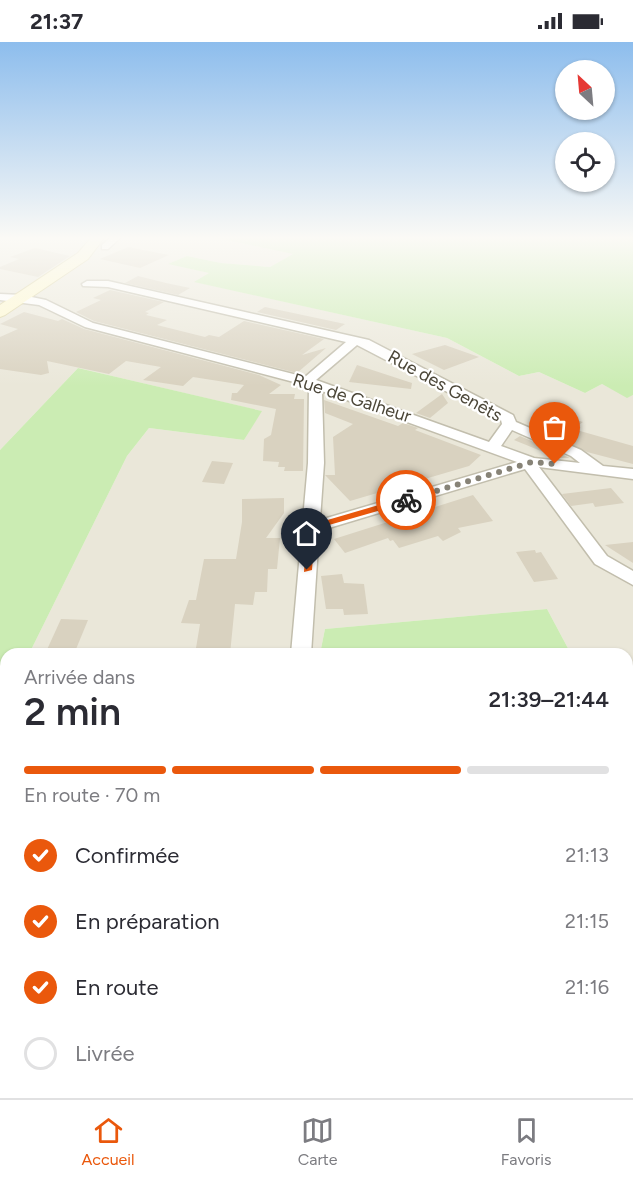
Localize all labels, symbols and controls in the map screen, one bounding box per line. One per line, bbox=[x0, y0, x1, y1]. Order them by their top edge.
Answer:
text: 21:37 bbox=[30, 8, 83, 35]
north arrow bbox=[555, 60, 615, 120]
map controls bbox=[555, 60, 615, 192]
button: locate bbox=[555, 132, 615, 192]
street label: Rue des Genêts bbox=[384, 345, 506, 427]
street label: Rue de Galheur bbox=[290, 368, 414, 428]
pin bbox=[529, 402, 580, 464]
icon: bag bbox=[538, 411, 571, 444]
courier bbox=[376, 470, 436, 530]
icon: bike bbox=[390, 484, 423, 517]
pin bbox=[281, 508, 332, 570]
icon: home bbox=[290, 517, 323, 550]
text: Arrivée dans bbox=[24, 665, 135, 689]
text: 21:39–21:44 bbox=[489, 686, 609, 713]
text: 2 min bbox=[24, 688, 121, 735]
text: En route · 70 m bbox=[24, 783, 160, 807]
icon: check bbox=[24, 839, 57, 872]
text: Confirmée bbox=[75, 842, 179, 869]
text: 21:13 bbox=[565, 843, 609, 867]
icon: check bbox=[24, 905, 57, 938]
text: En préparation bbox=[75, 908, 220, 935]
text: 21:15 bbox=[565, 909, 609, 933]
icon: check bbox=[24, 971, 57, 1004]
text: En route bbox=[75, 974, 158, 1001]
text: 21:16 bbox=[565, 975, 609, 999]
text: Livrée bbox=[75, 1040, 134, 1067]
tab: Accueil bbox=[82, 1114, 135, 1169]
tab: Carte bbox=[298, 1114, 338, 1169]
tab: Favoris bbox=[501, 1114, 551, 1169]

